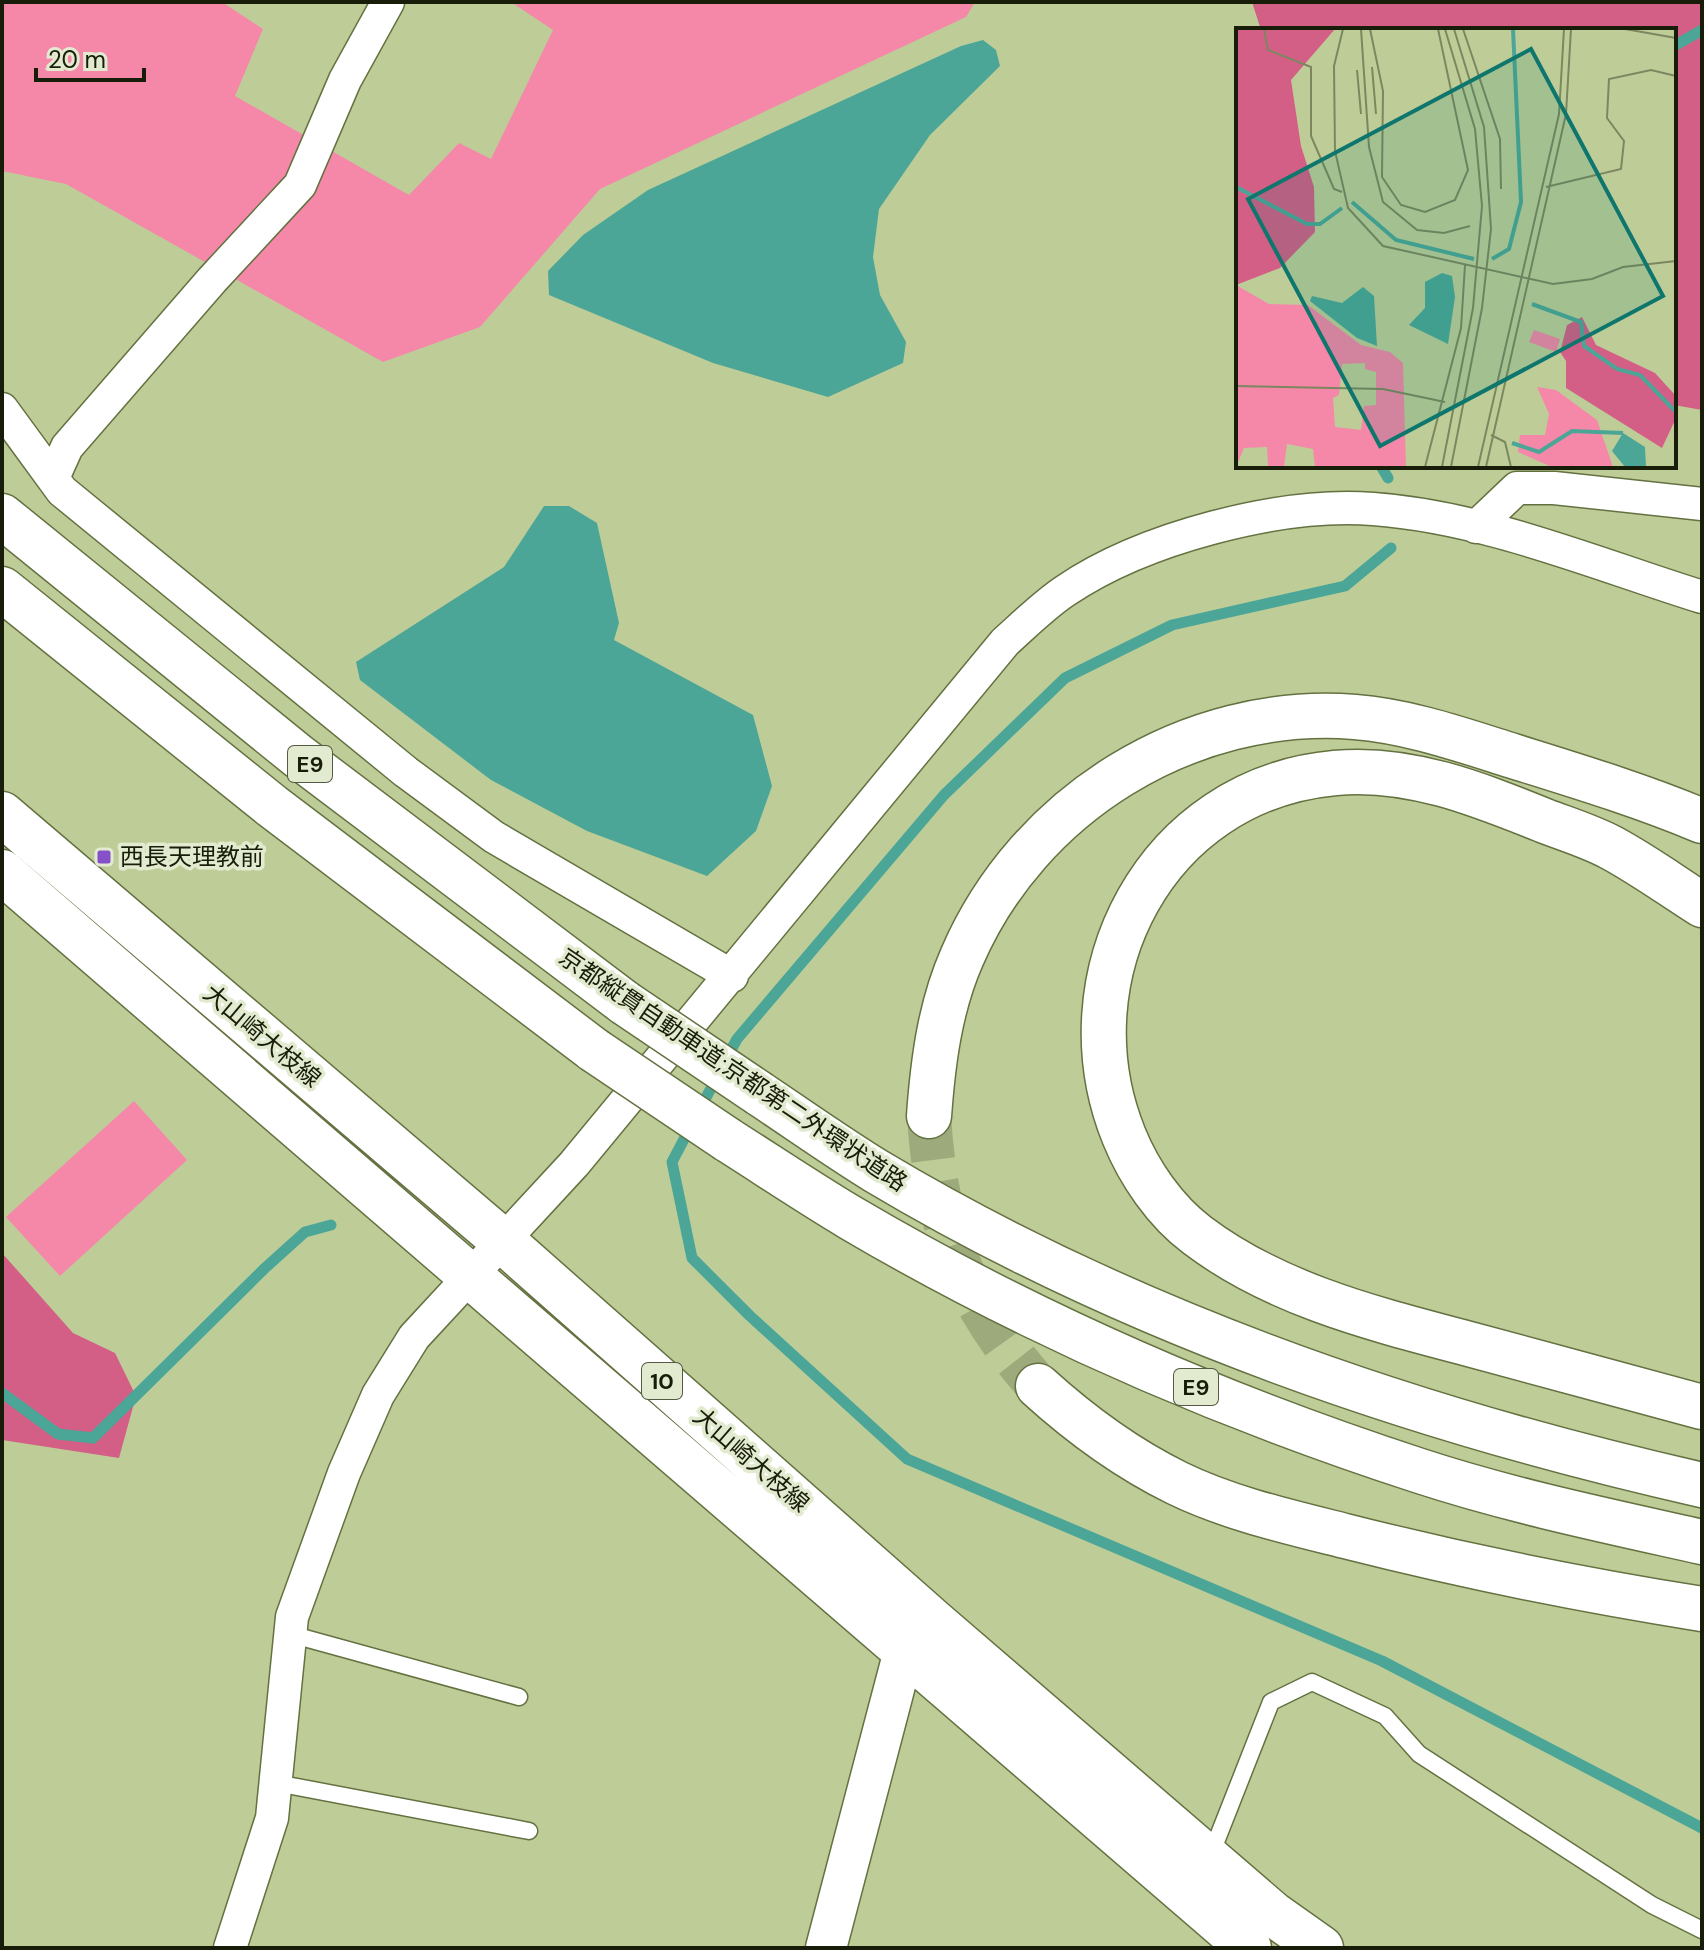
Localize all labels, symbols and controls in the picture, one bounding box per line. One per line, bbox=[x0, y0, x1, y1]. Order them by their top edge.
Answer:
inset map bbox=[1236, 28, 1676, 468]
scale bar bbox=[36, 32, 144, 82]
text: 20 m bbox=[48, 44, 106, 75]
road number: E9 bbox=[288, 746, 332, 782]
place label: 西長天理教前 bbox=[120, 841, 264, 872]
marker: 西長天理教前 bbox=[95, 848, 113, 866]
street label: 京都縦貫自動車道;京都第二外環状道路 bbox=[553, 941, 913, 1198]
street label: 大山崎大枝線 bbox=[197, 977, 327, 1094]
road number: 10 bbox=[642, 1363, 682, 1399]
road number: E9 bbox=[1174, 1369, 1218, 1405]
street label: 大山崎大枝線 bbox=[687, 1401, 816, 1519]

